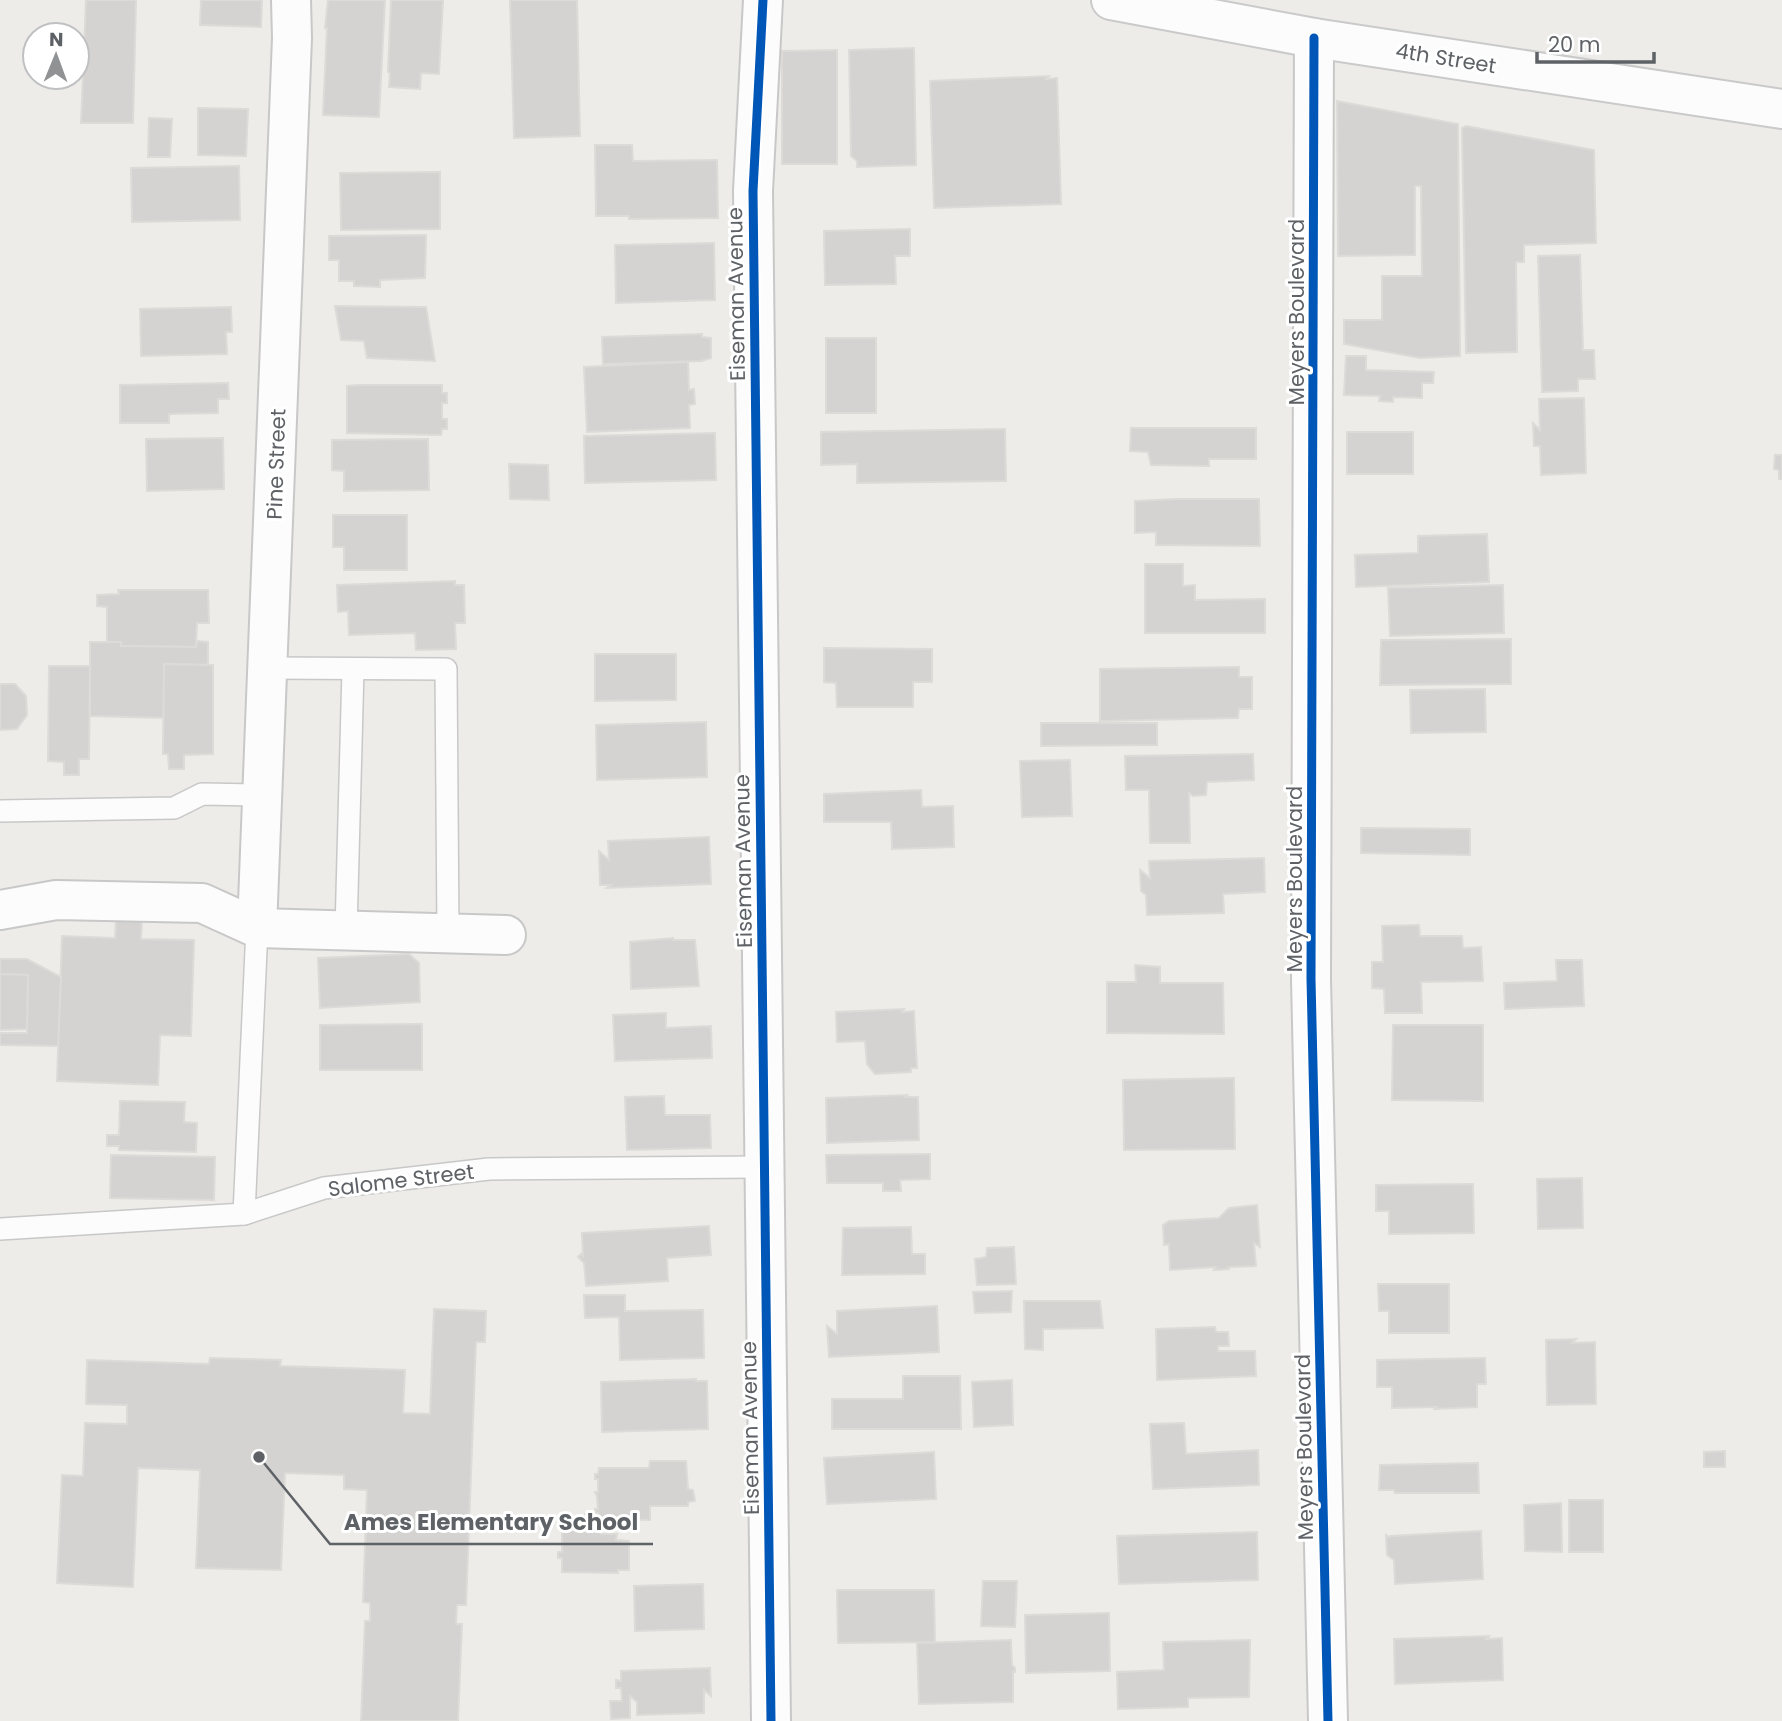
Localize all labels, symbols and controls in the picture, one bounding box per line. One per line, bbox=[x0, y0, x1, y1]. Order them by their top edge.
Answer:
north arrow bbox=[21, 21, 91, 91]
scale bar bbox=[1537, 21, 1654, 65]
text: N bbox=[49, 26, 64, 53]
text: 20 m bbox=[1548, 30, 1601, 59]
street label: 4th Street bbox=[1394, 36, 1498, 80]
street label: Eiseman Avenue bbox=[720, 207, 752, 381]
street label: Meyers Boulevard bbox=[1282, 219, 1311, 405]
street label: Pine Street bbox=[260, 408, 292, 520]
street label: Eiseman Avenue bbox=[727, 774, 759, 948]
street label: Meyers Boulevard bbox=[1280, 786, 1309, 972]
street label: Salome Street bbox=[326, 1157, 476, 1203]
street label: Eiseman Avenue bbox=[734, 1341, 766, 1515]
street label: Meyers Boulevard bbox=[1288, 1354, 1320, 1540]
callout: Ames Elementary School bbox=[330, 1500, 653, 1544]
text: Ames Elementary School bbox=[344, 1506, 638, 1538]

